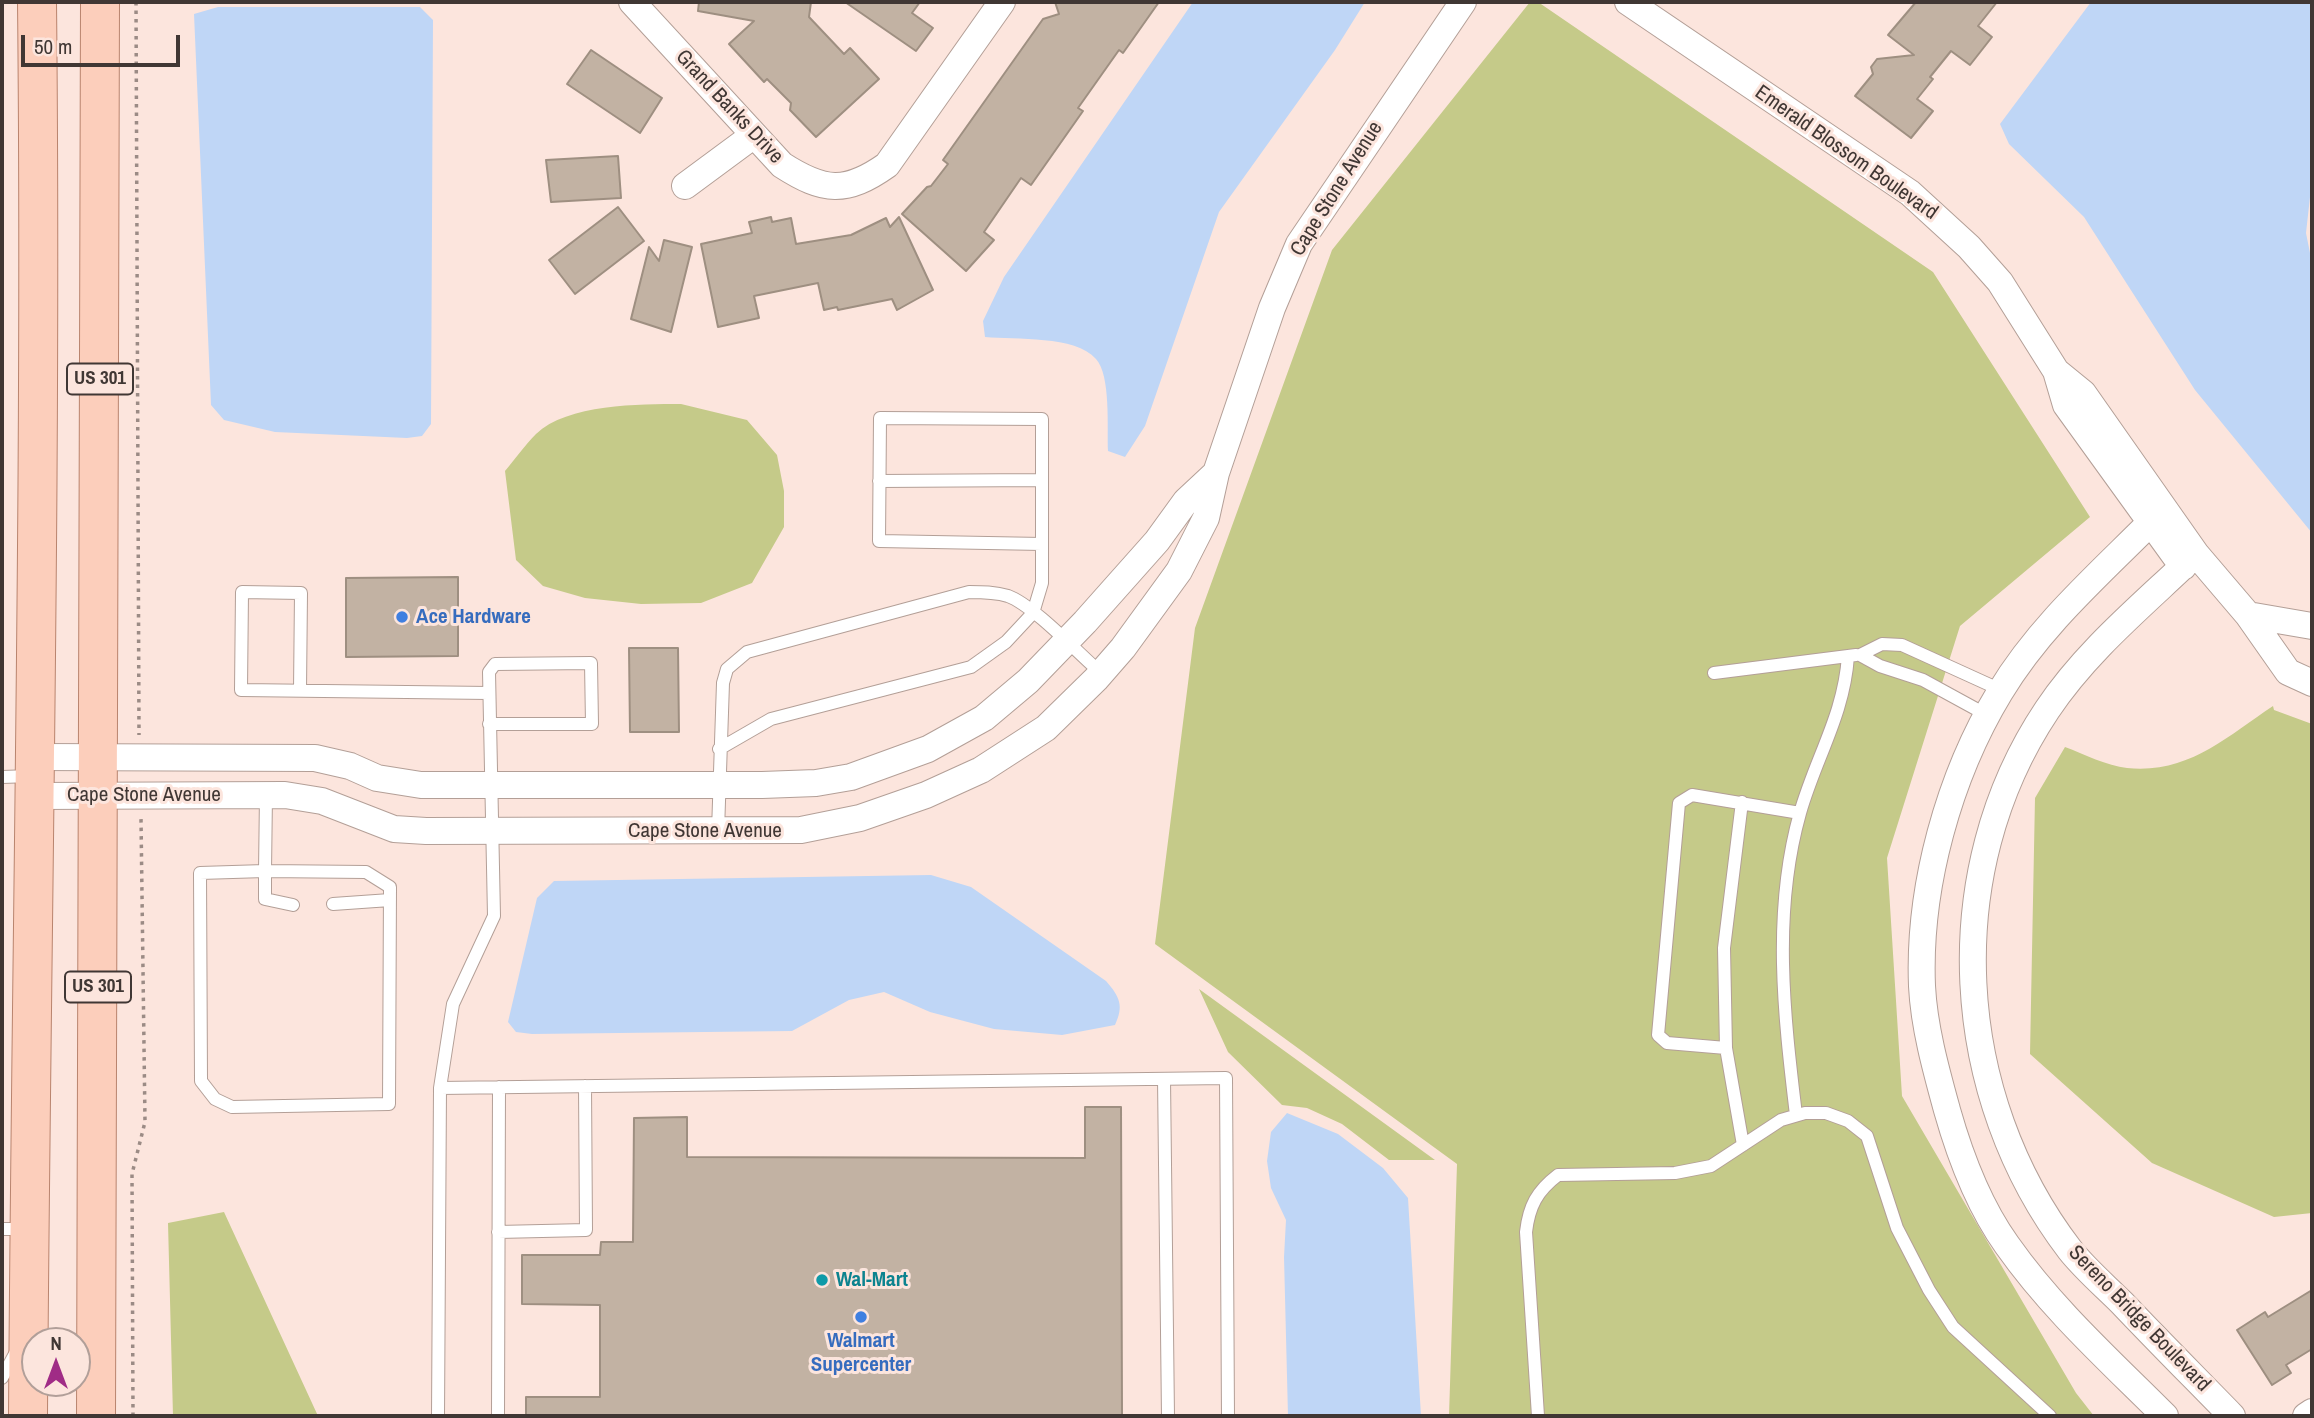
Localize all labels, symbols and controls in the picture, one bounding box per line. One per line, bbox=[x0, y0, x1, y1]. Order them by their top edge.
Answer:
scale bar bbox=[24, 21, 184, 65]
text: 50 m bbox=[34, 32, 72, 61]
street label: Grand Banks Drive bbox=[670, 45, 788, 169]
street label: Emerald Blossom Boulevard bbox=[1750, 80, 1942, 226]
street label: Cape Stone Avenue bbox=[1286, 117, 1388, 261]
road number: US 301 bbox=[67, 364, 133, 394]
place label: Ace Hardware bbox=[416, 604, 531, 630]
marker: Ace Hardware bbox=[394, 609, 410, 625]
street label: Cape Stone Avenue bbox=[67, 782, 221, 808]
street label: Cape Stone Avenue bbox=[628, 818, 782, 844]
road number: US 301 bbox=[65, 972, 131, 1002]
street label: Sereno Bridge Boulevard bbox=[2063, 1241, 2215, 1397]
place label: Wal-Mart bbox=[836, 1267, 908, 1293]
marker: Wal-Mart bbox=[814, 1272, 830, 1288]
marker: Walmart Supercenter bbox=[853, 1309, 869, 1325]
north arrow bbox=[21, 1327, 91, 1397]
place label: Walmart Supercenter bbox=[811, 1328, 911, 1378]
text: N bbox=[50, 1330, 62, 1356]

